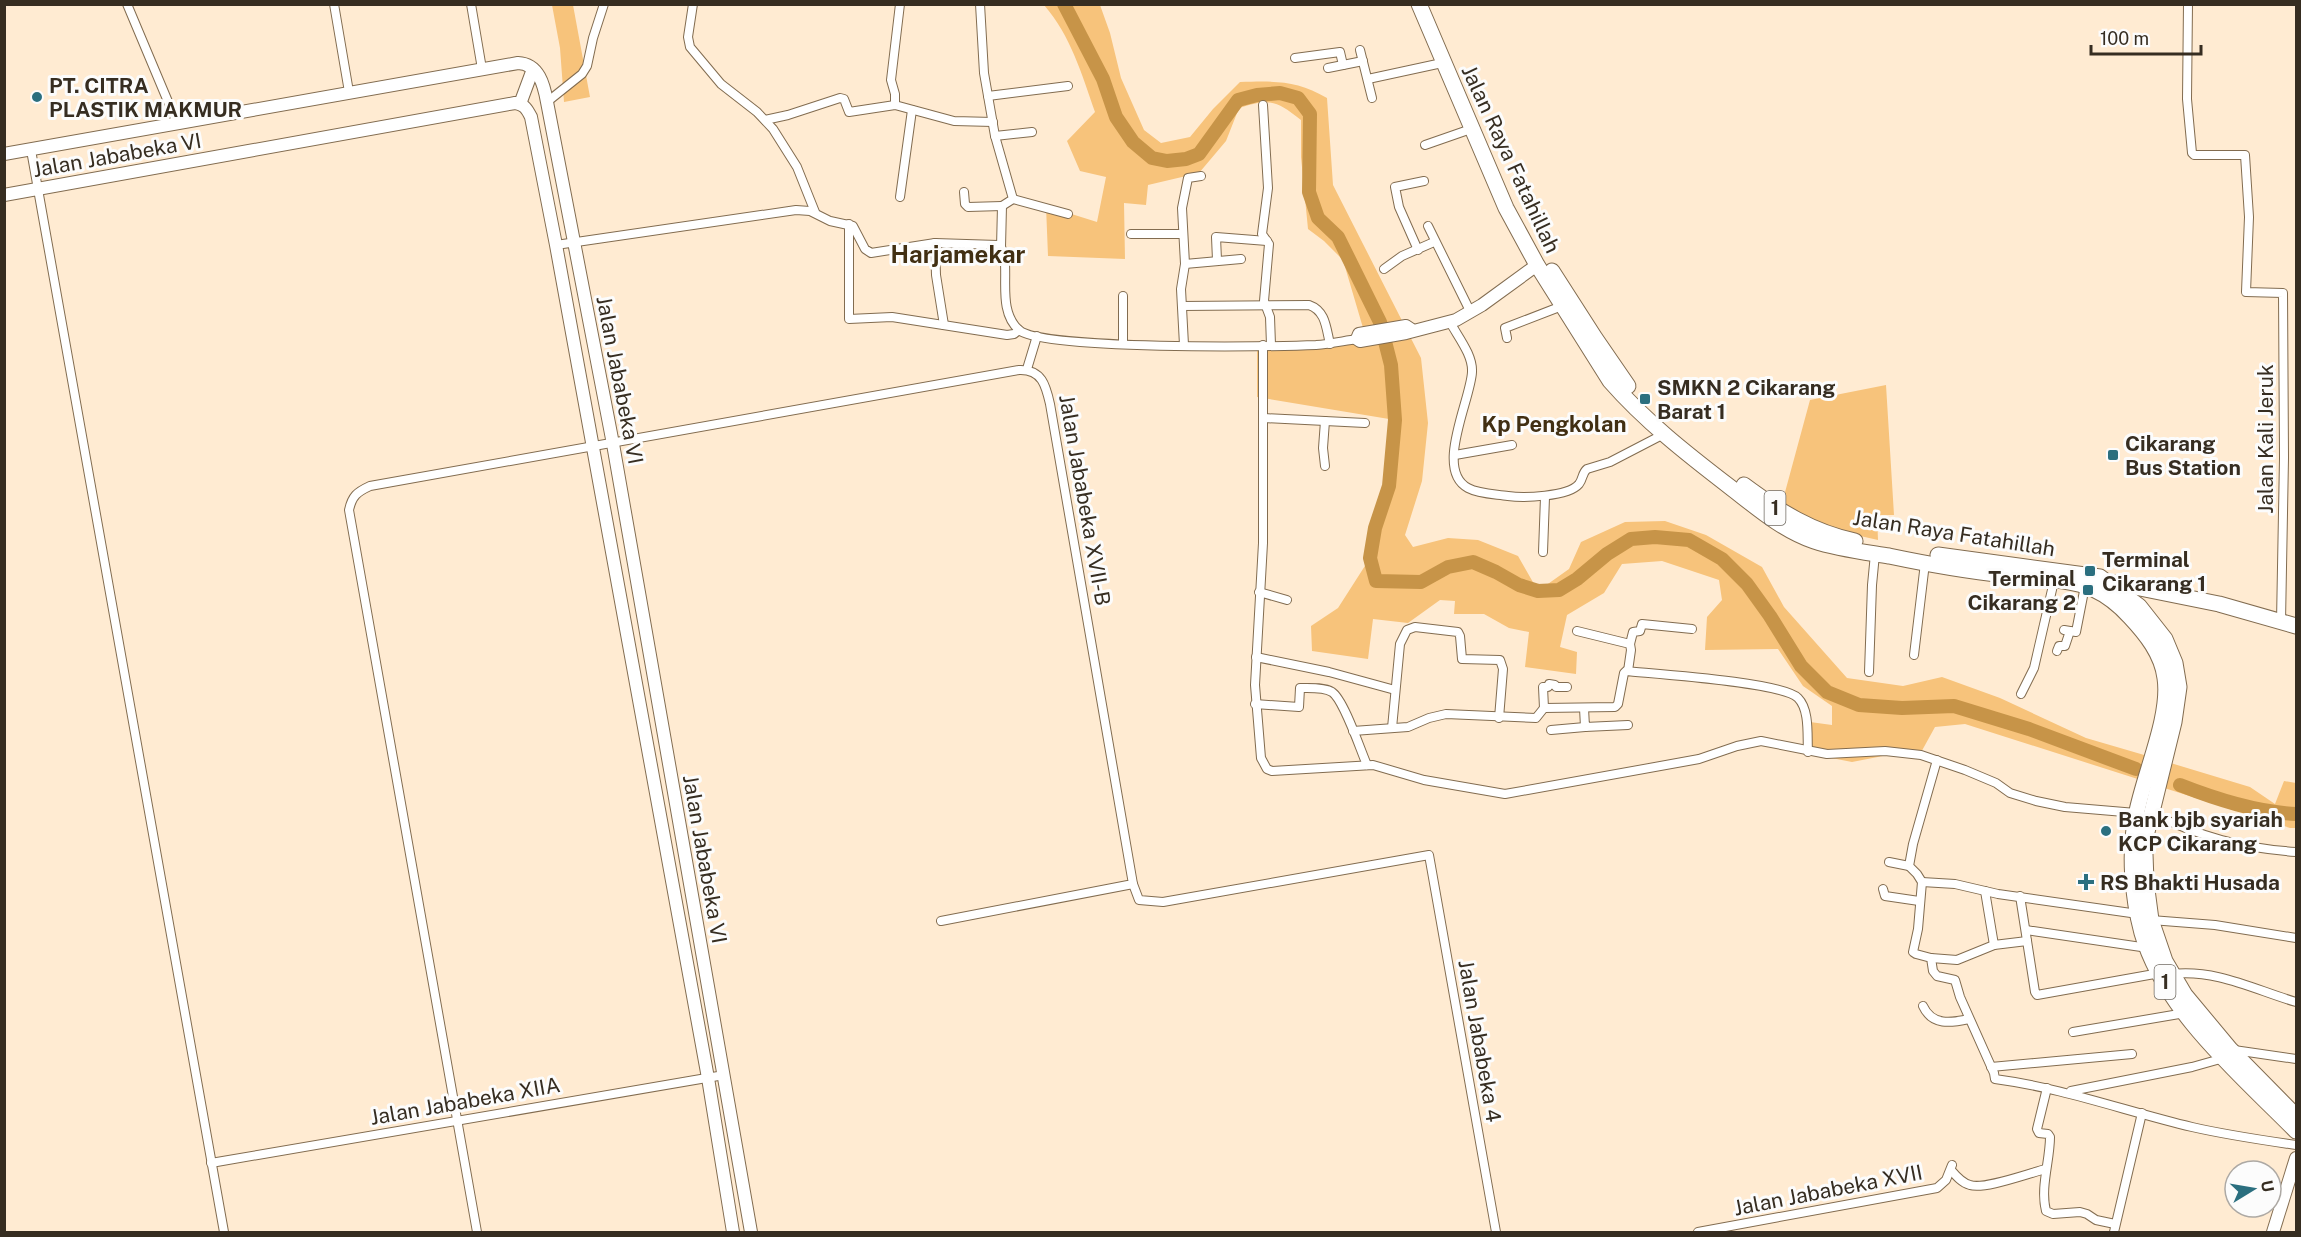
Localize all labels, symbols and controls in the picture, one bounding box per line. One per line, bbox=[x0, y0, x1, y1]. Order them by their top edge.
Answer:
scale bar bbox=[2091, 18, 2200, 56]
text: 100 m bbox=[2100, 28, 2149, 49]
street label: Jalan Raya Fatahillah bbox=[1456, 61, 1566, 257]
place label: PT. CITRA PLASTIK MAKMUR bbox=[49, 73, 242, 122]
marker: PT. CITRA PLASTIK MAKMUR bbox=[30, 90, 44, 104]
street label: Jalan Jababeka VI bbox=[31, 128, 203, 182]
district label: Harjamekar bbox=[891, 240, 1025, 268]
street label: Jalan Jababeka VI bbox=[591, 294, 649, 466]
street label: Jalan Kali Jeruk bbox=[2253, 364, 2278, 514]
place label: SMKN 2 Cikarang Barat 1 bbox=[1657, 375, 1835, 424]
marker: SMKN 2 Cikarang Barat 1 bbox=[1638, 392, 1652, 406]
street label: Jalan Jababeka XVII-B bbox=[1054, 393, 1116, 607]
district label: Kp Pengkolan bbox=[1481, 411, 1627, 437]
place label: Cikarang Bus Station bbox=[2125, 431, 2241, 480]
marker: Cikarang Bus Station bbox=[2106, 448, 2120, 462]
road number: 1 bbox=[1764, 491, 1786, 525]
street label: Jalan Raya Fatahillah bbox=[1851, 505, 2057, 561]
place label: Terminal Cikarang 1 bbox=[2102, 547, 2206, 596]
marker: Terminal Cikarang 1 bbox=[2083, 564, 2097, 578]
place label: Terminal Cikarang 2 bbox=[1968, 566, 2076, 615]
marker: Terminal Cikarang 2 bbox=[2081, 583, 2095, 597]
street label: Jalan Jababeka VI bbox=[678, 773, 732, 945]
place label: Bank bjb syariah KCP Cikarang bbox=[2118, 807, 2283, 856]
marker: Bank bjb syariah KCP Cikarang bbox=[2099, 824, 2113, 838]
place label: RS Bhakti Husada bbox=[2100, 870, 2280, 895]
marker: RS Bhakti Husada bbox=[2077, 873, 2095, 891]
street label: Jalan Jababeka 4 bbox=[1453, 958, 1507, 1124]
road number: 1 bbox=[2154, 965, 2176, 999]
street label: Jalan Jababeka XIIA bbox=[368, 1072, 562, 1130]
street label: Jalan Jababeka XVII bbox=[1732, 1159, 1924, 1221]
north arrow bbox=[2223, 1159, 2283, 1219]
text: U bbox=[2257, 1179, 2278, 1194]

